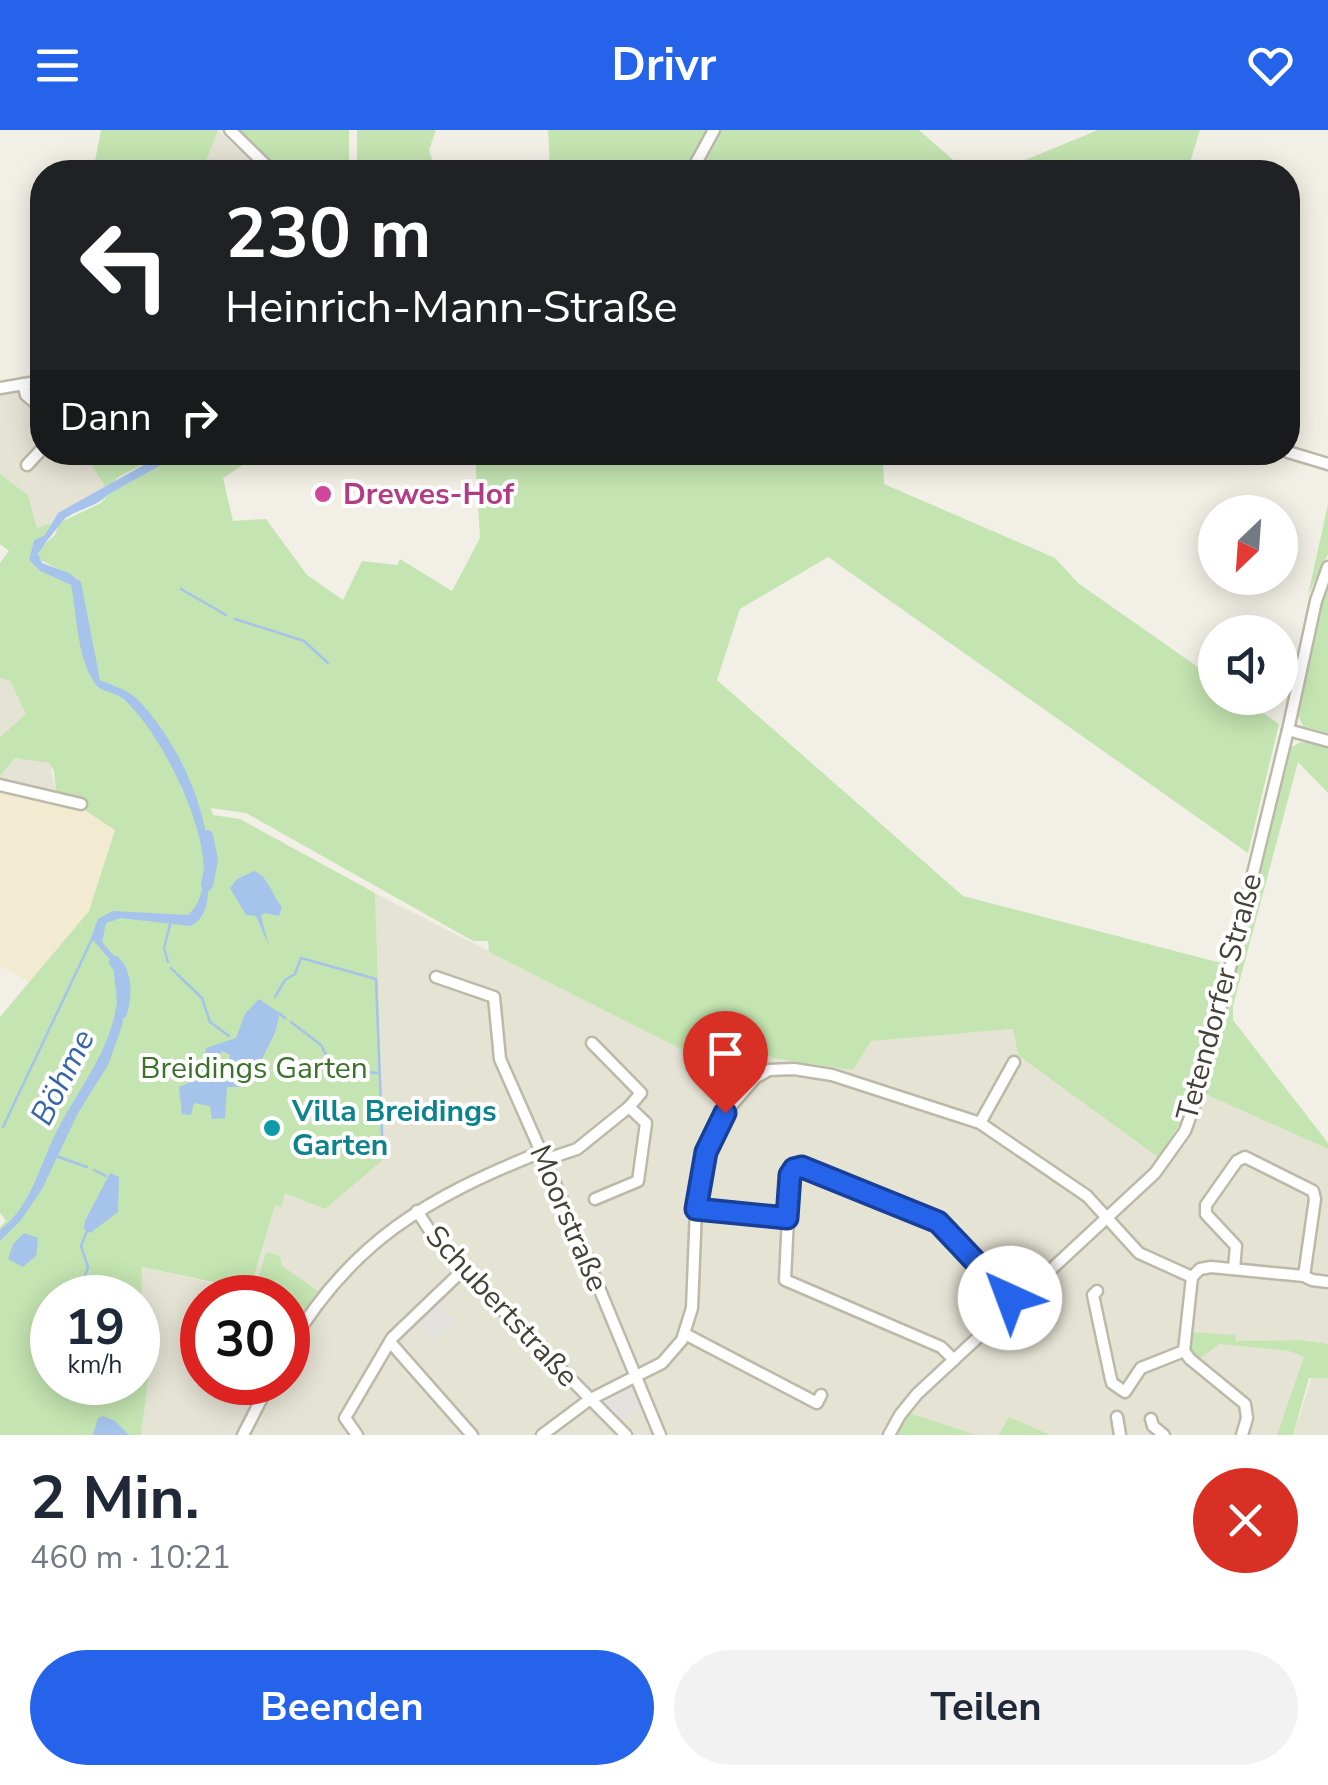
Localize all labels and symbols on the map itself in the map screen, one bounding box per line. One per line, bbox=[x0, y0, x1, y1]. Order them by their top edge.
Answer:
place label: Drewes-Hof bbox=[343, 474, 515, 515]
marker: Drewes-Hof bbox=[312, 483, 334, 505]
north arrow bbox=[1198, 495, 1298, 595]
street label: Tetendorfer Straße bbox=[1167, 869, 1272, 1125]
pin bbox=[683, 1011, 768, 1114]
water label: Böhme bbox=[20, 1022, 105, 1132]
park label: Breidings Garten bbox=[140, 1048, 368, 1089]
place label: Villa Breidings Garten bbox=[291, 1091, 497, 1166]
marker: Villa Breidings Garten bbox=[261, 1117, 283, 1139]
street label: Moorstraße bbox=[519, 1139, 618, 1298]
street label: Schubertstraße bbox=[416, 1217, 587, 1396]
position arrow bbox=[958, 1246, 1062, 1350]
speed limit sign: 30 bbox=[180, 1275, 310, 1405]

